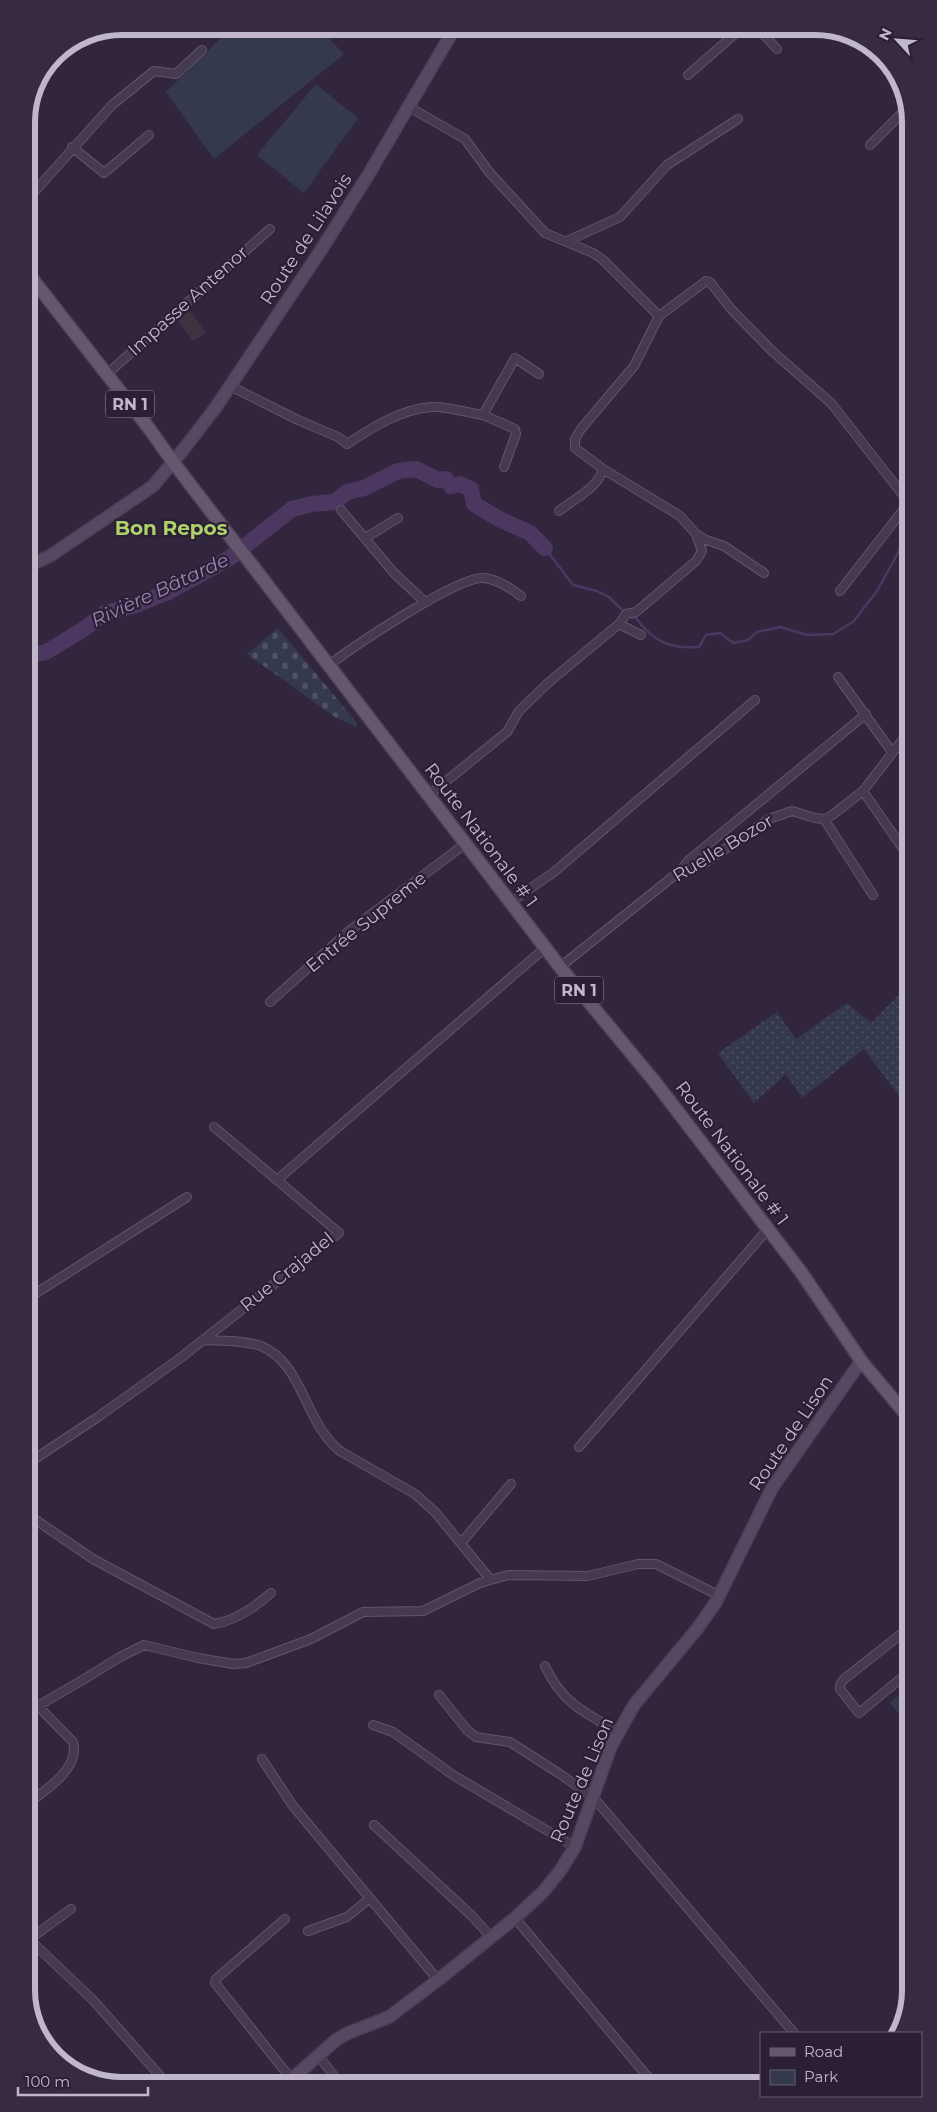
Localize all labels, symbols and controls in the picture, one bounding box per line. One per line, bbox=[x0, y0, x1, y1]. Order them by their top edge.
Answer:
north arrow bbox=[872, 15, 922, 65]
text: N bbox=[875, 25, 896, 43]
street label: Route de Lilavois bbox=[255, 169, 357, 309]
street label: Impasse Antenor bbox=[123, 241, 253, 361]
road number: RN 1 bbox=[106, 390, 154, 418]
district label: Bon Repos bbox=[115, 516, 228, 540]
water label: Rivière Bâtarde bbox=[88, 548, 232, 632]
street label: Route Nationale # 1 bbox=[420, 759, 542, 911]
street label: Ruelle Bozor bbox=[669, 809, 777, 887]
street label: Entrée Supreme bbox=[302, 867, 431, 977]
road number: RN 1 bbox=[555, 976, 603, 1004]
street label: Route Nationale # 1 bbox=[671, 1077, 793, 1229]
street label: Rue Crajadel bbox=[236, 1228, 338, 1316]
street label: Route de Lison bbox=[744, 1371, 838, 1495]
street label: Route de Lison bbox=[546, 1714, 618, 1846]
legend bbox=[760, 2032, 922, 2097]
text: Road bbox=[804, 2042, 843, 2061]
scale bar bbox=[18, 2064, 148, 2096]
text: Park bbox=[804, 2067, 838, 2086]
text: 100 m bbox=[25, 2072, 70, 2091]

